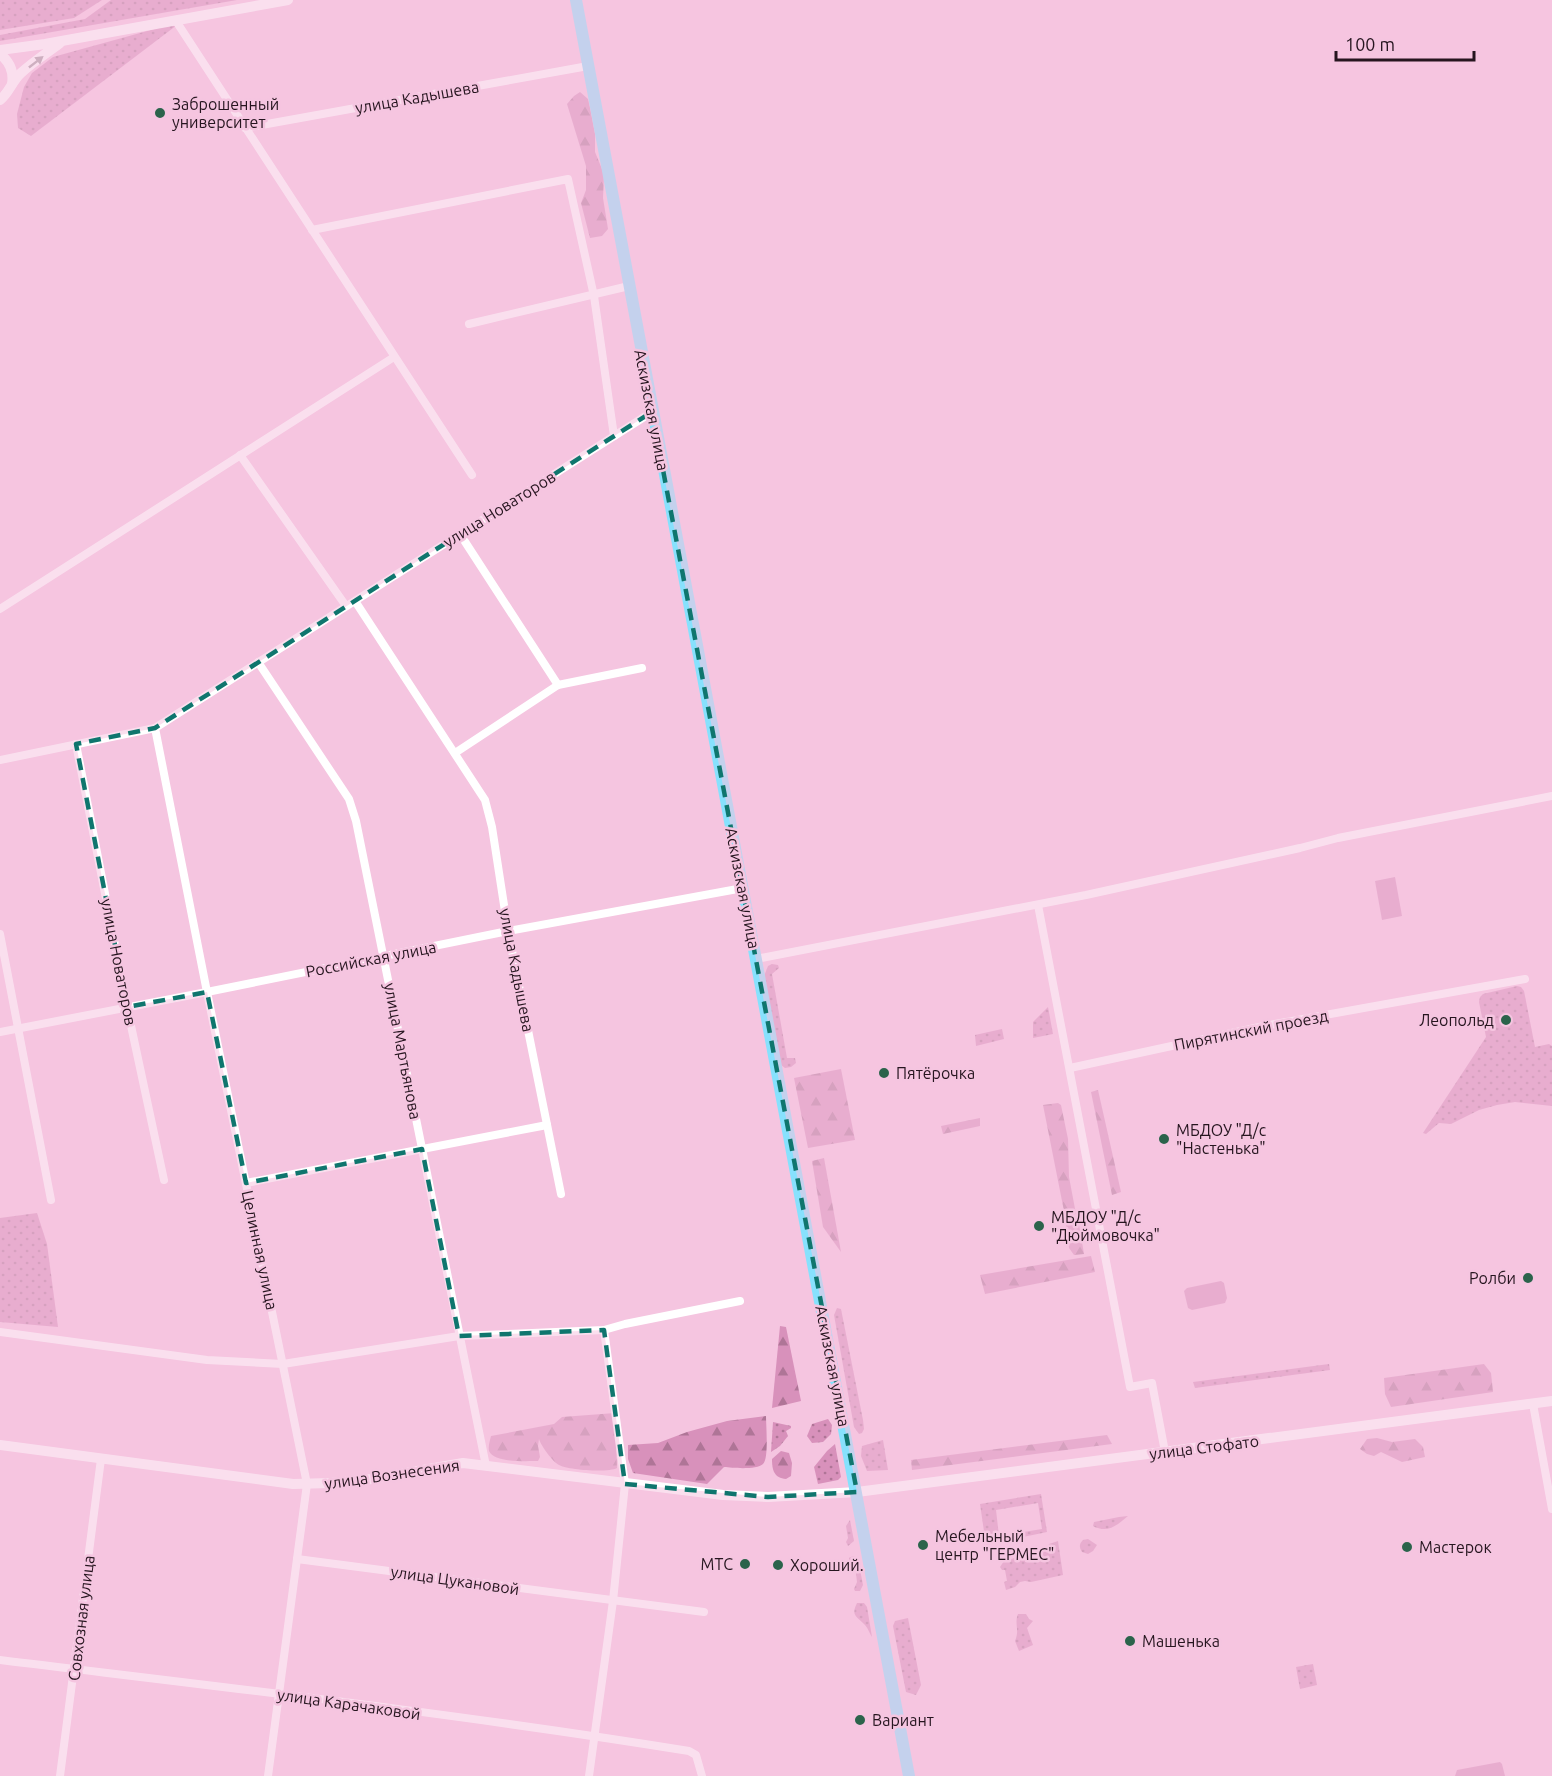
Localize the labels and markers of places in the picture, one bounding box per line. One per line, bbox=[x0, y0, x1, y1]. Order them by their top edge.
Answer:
place label: Заброшенный университет bbox=[172, 95, 279, 131]
marker: Заброшенный университет bbox=[153, 106, 167, 120]
place label: Леопольд bbox=[1419, 1011, 1494, 1029]
marker: Леопольд bbox=[1499, 1013, 1513, 1027]
place label: Пятёрочка bbox=[896, 1064, 975, 1082]
marker: Пятёрочка bbox=[877, 1066, 891, 1080]
place label: МБДОУ "Д/с "Настенька" bbox=[1176, 1121, 1267, 1157]
marker: МБДОУ "Д/с "Настенька" bbox=[1157, 1132, 1171, 1146]
place label: МБДОУ "Д/с "Дюймовочка" bbox=[1051, 1208, 1160, 1244]
marker: МБДОУ "Д/с "Дюймовочка" bbox=[1032, 1219, 1046, 1233]
place label: Ролби bbox=[1469, 1269, 1516, 1287]
marker: Ролби bbox=[1521, 1271, 1535, 1285]
place label: Мебельный центр "ГЕРМЕС" bbox=[935, 1527, 1054, 1563]
marker: Мебельный центр "ГЕРМЕС" bbox=[916, 1538, 930, 1552]
place label: Мастерок bbox=[1419, 1538, 1492, 1556]
marker: Мастерок bbox=[1400, 1540, 1414, 1554]
place label: МТС bbox=[701, 1555, 733, 1573]
place label: Хороший. bbox=[790, 1556, 864, 1574]
marker: МТС bbox=[738, 1557, 752, 1571]
marker: Хороший. bbox=[771, 1558, 785, 1572]
place label: Машенька bbox=[1142, 1632, 1220, 1650]
marker: Машенька bbox=[1123, 1634, 1137, 1648]
place label: Вариант bbox=[872, 1711, 934, 1729]
marker: Вариант bbox=[853, 1713, 867, 1727]

